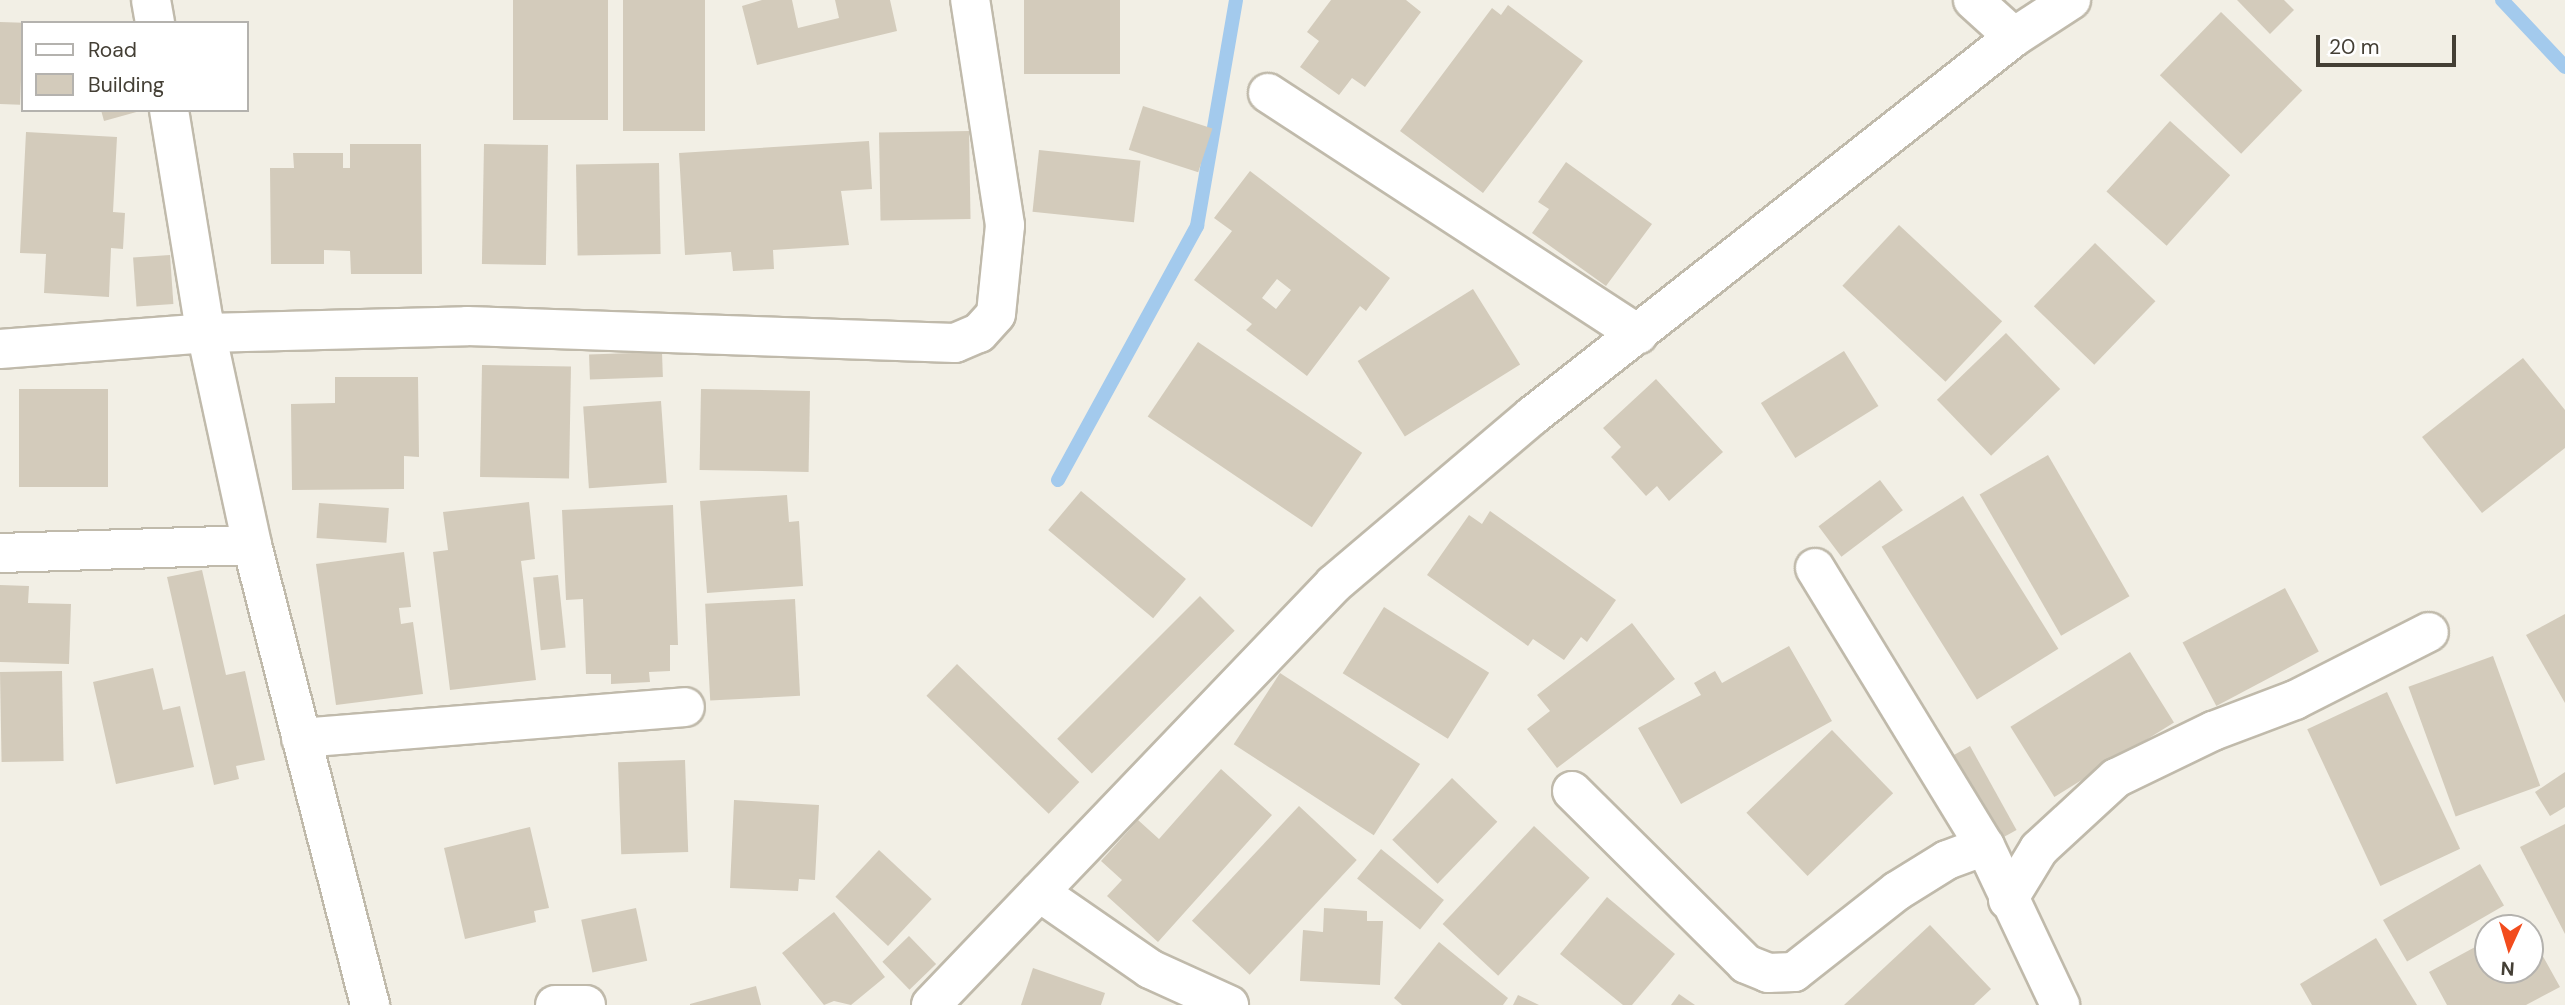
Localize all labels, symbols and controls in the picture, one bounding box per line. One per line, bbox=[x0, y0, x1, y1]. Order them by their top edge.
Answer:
legend bbox=[21, 21, 248, 112]
scale bar bbox=[2320, 21, 2460, 65]
text: 20 m bbox=[2329, 33, 2380, 61]
text: Road bbox=[88, 36, 137, 64]
text: Building bbox=[88, 71, 164, 99]
north arrow bbox=[2474, 914, 2544, 984]
text: N bbox=[2500, 956, 2515, 981]

